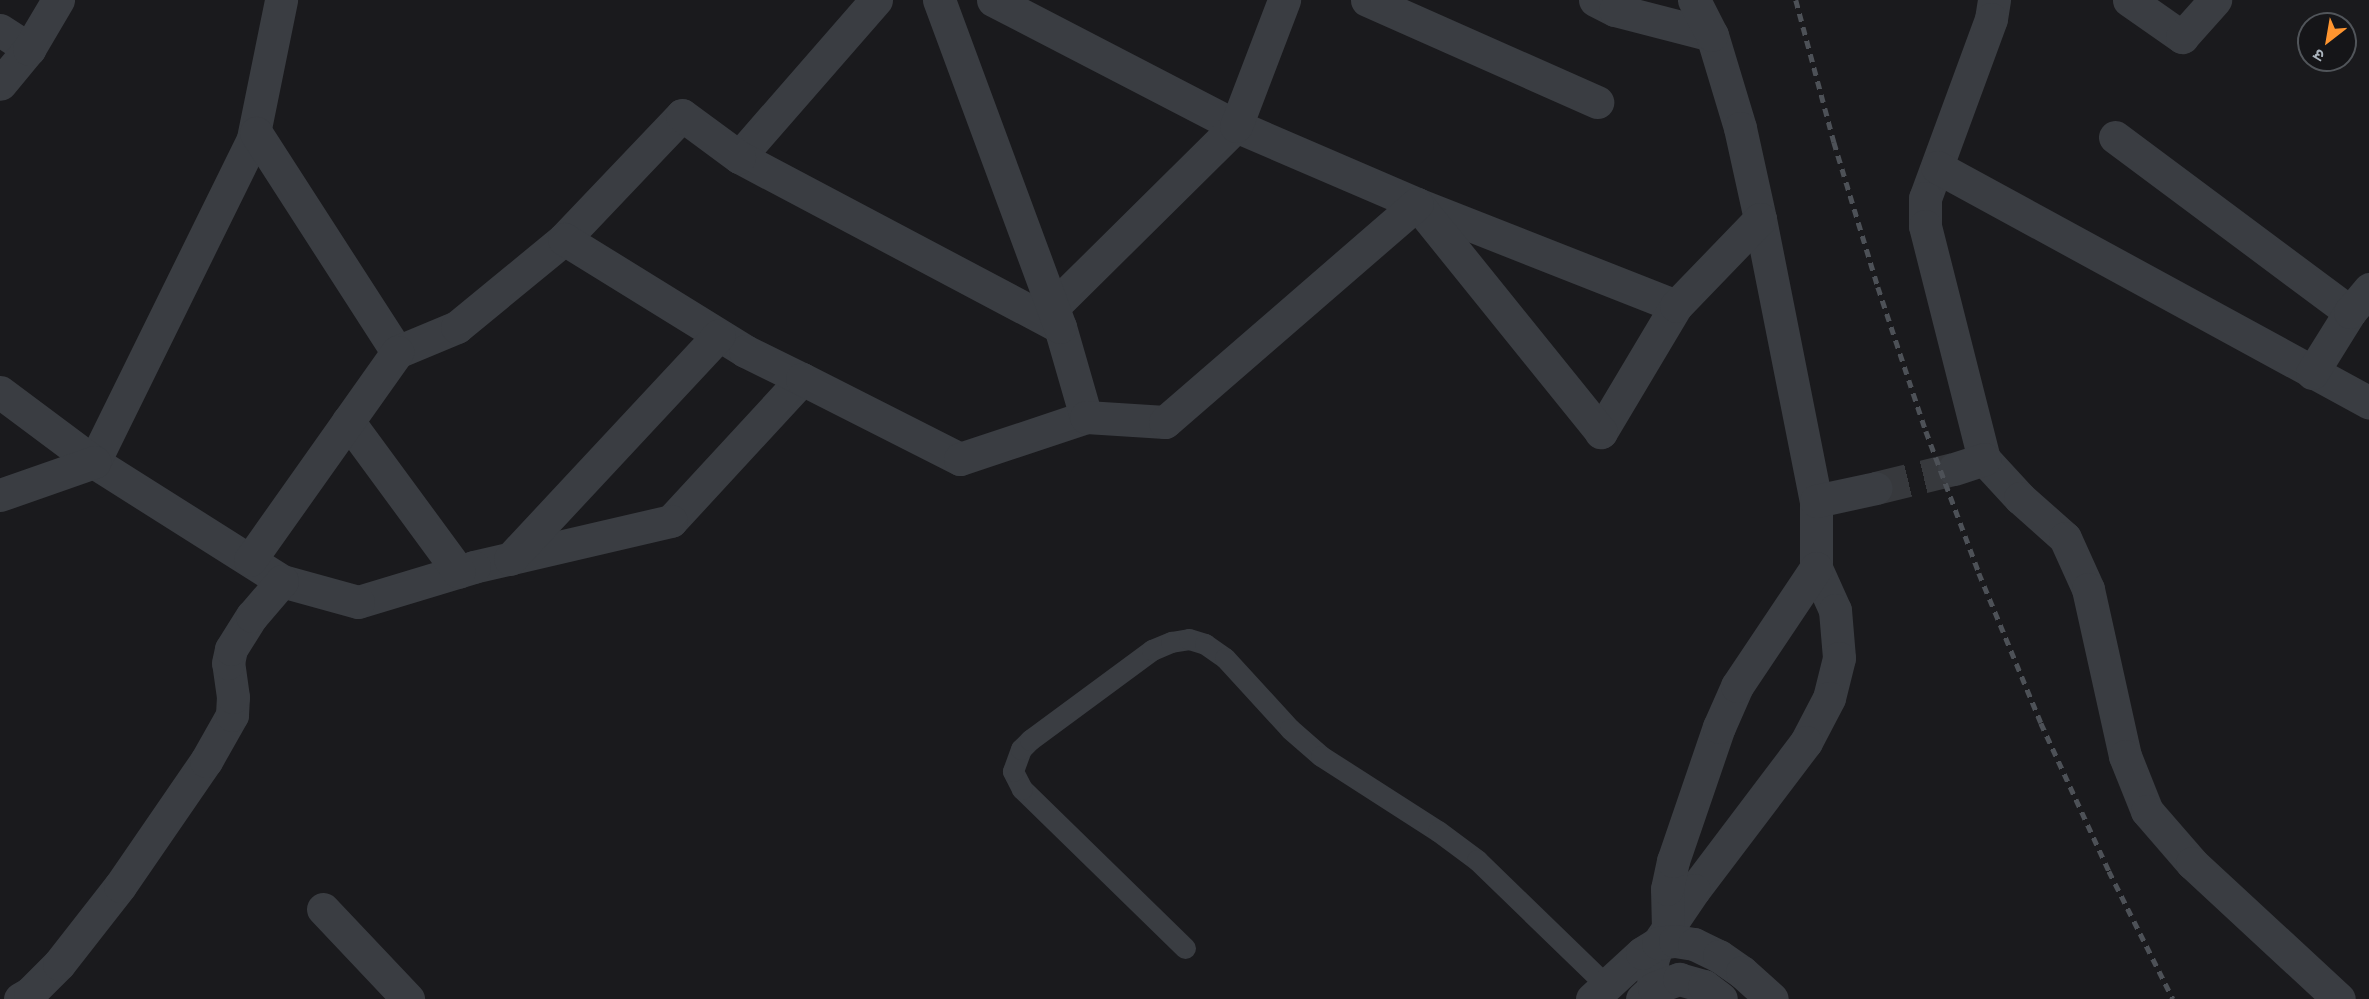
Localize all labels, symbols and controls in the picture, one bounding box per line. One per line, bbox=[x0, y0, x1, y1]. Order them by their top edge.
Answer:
north arrow bbox=[2297, 12, 2357, 72]
text: उ bbox=[2310, 45, 2328, 67]

